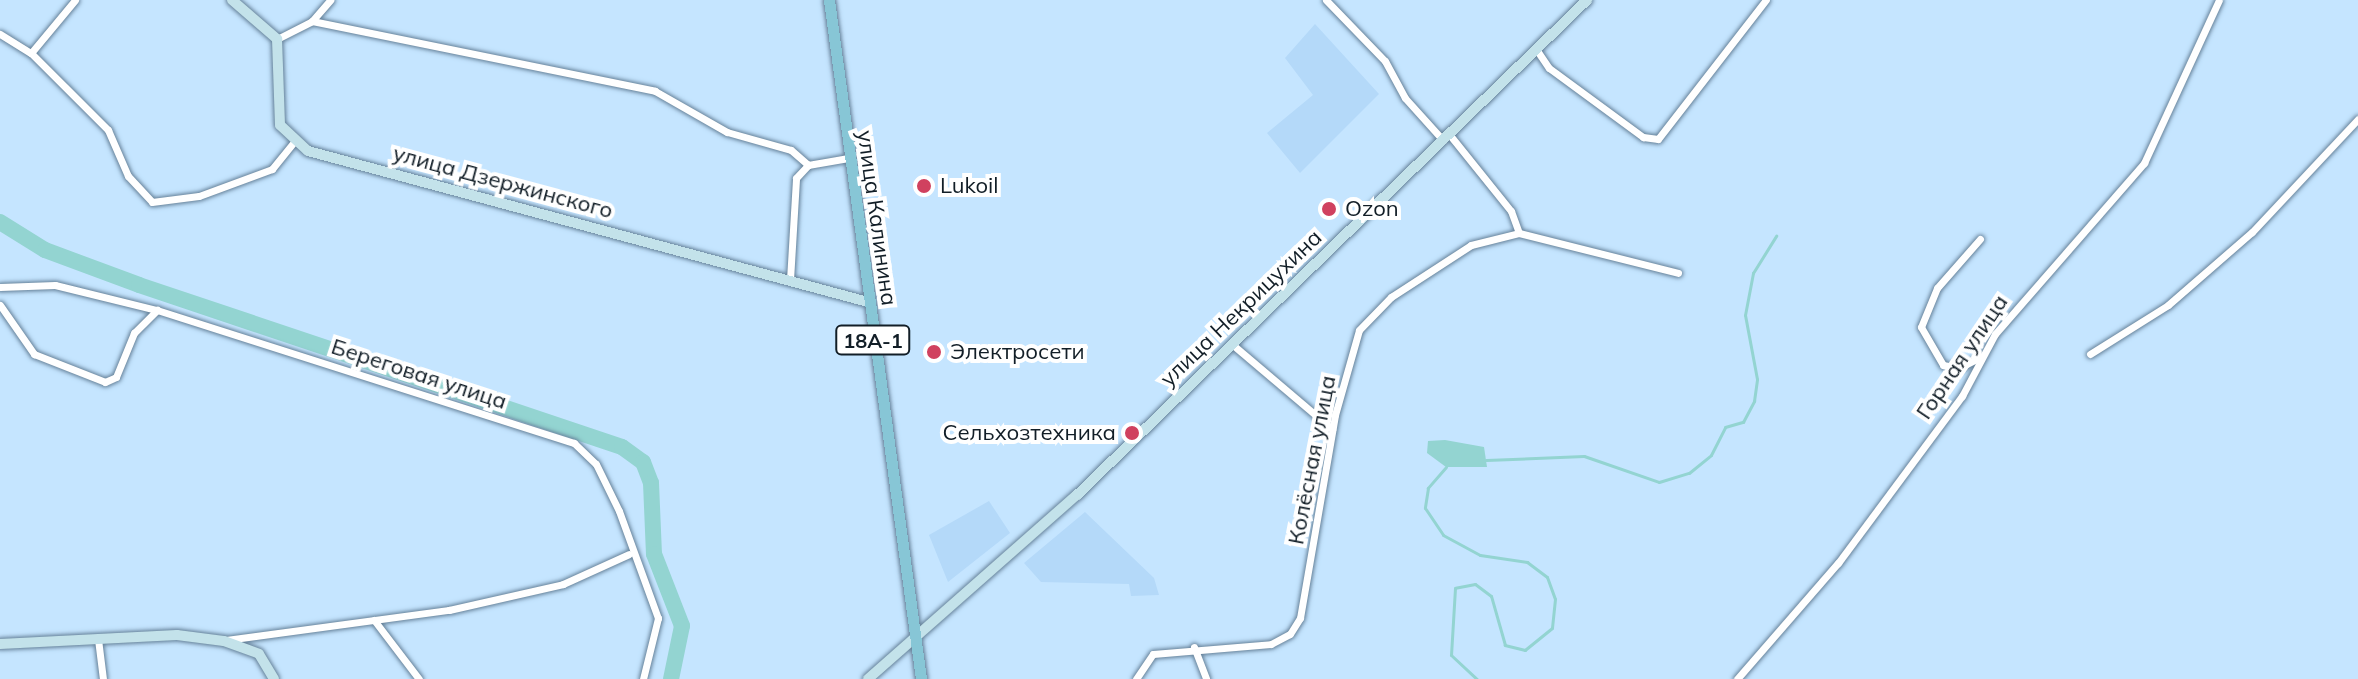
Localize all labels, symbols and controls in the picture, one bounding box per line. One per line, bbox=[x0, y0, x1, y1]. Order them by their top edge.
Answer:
street label: улица Калинина bbox=[852, 129, 902, 307]
street label: улица Дзержинского bbox=[390, 140, 616, 224]
place label: Lukoil bbox=[940, 173, 999, 199]
marker: Lukoil bbox=[915, 177, 933, 195]
place label: Ozon bbox=[1345, 196, 1399, 222]
marker: Ozon bbox=[1320, 200, 1338, 218]
street label: улица Некрицухина bbox=[1155, 224, 1327, 392]
street label: Горная улица bbox=[1911, 290, 2013, 424]
road number: 18А-1 bbox=[835, 324, 911, 356]
street label: Береговая улица bbox=[328, 333, 510, 415]
place label: Электросети bbox=[950, 339, 1085, 365]
marker: Электросети bbox=[925, 343, 943, 361]
street label: Колёсная улица bbox=[1283, 373, 1341, 547]
place label: Сельхозтехника bbox=[943, 420, 1116, 446]
marker: Сельхозтехника bbox=[1123, 424, 1141, 442]

